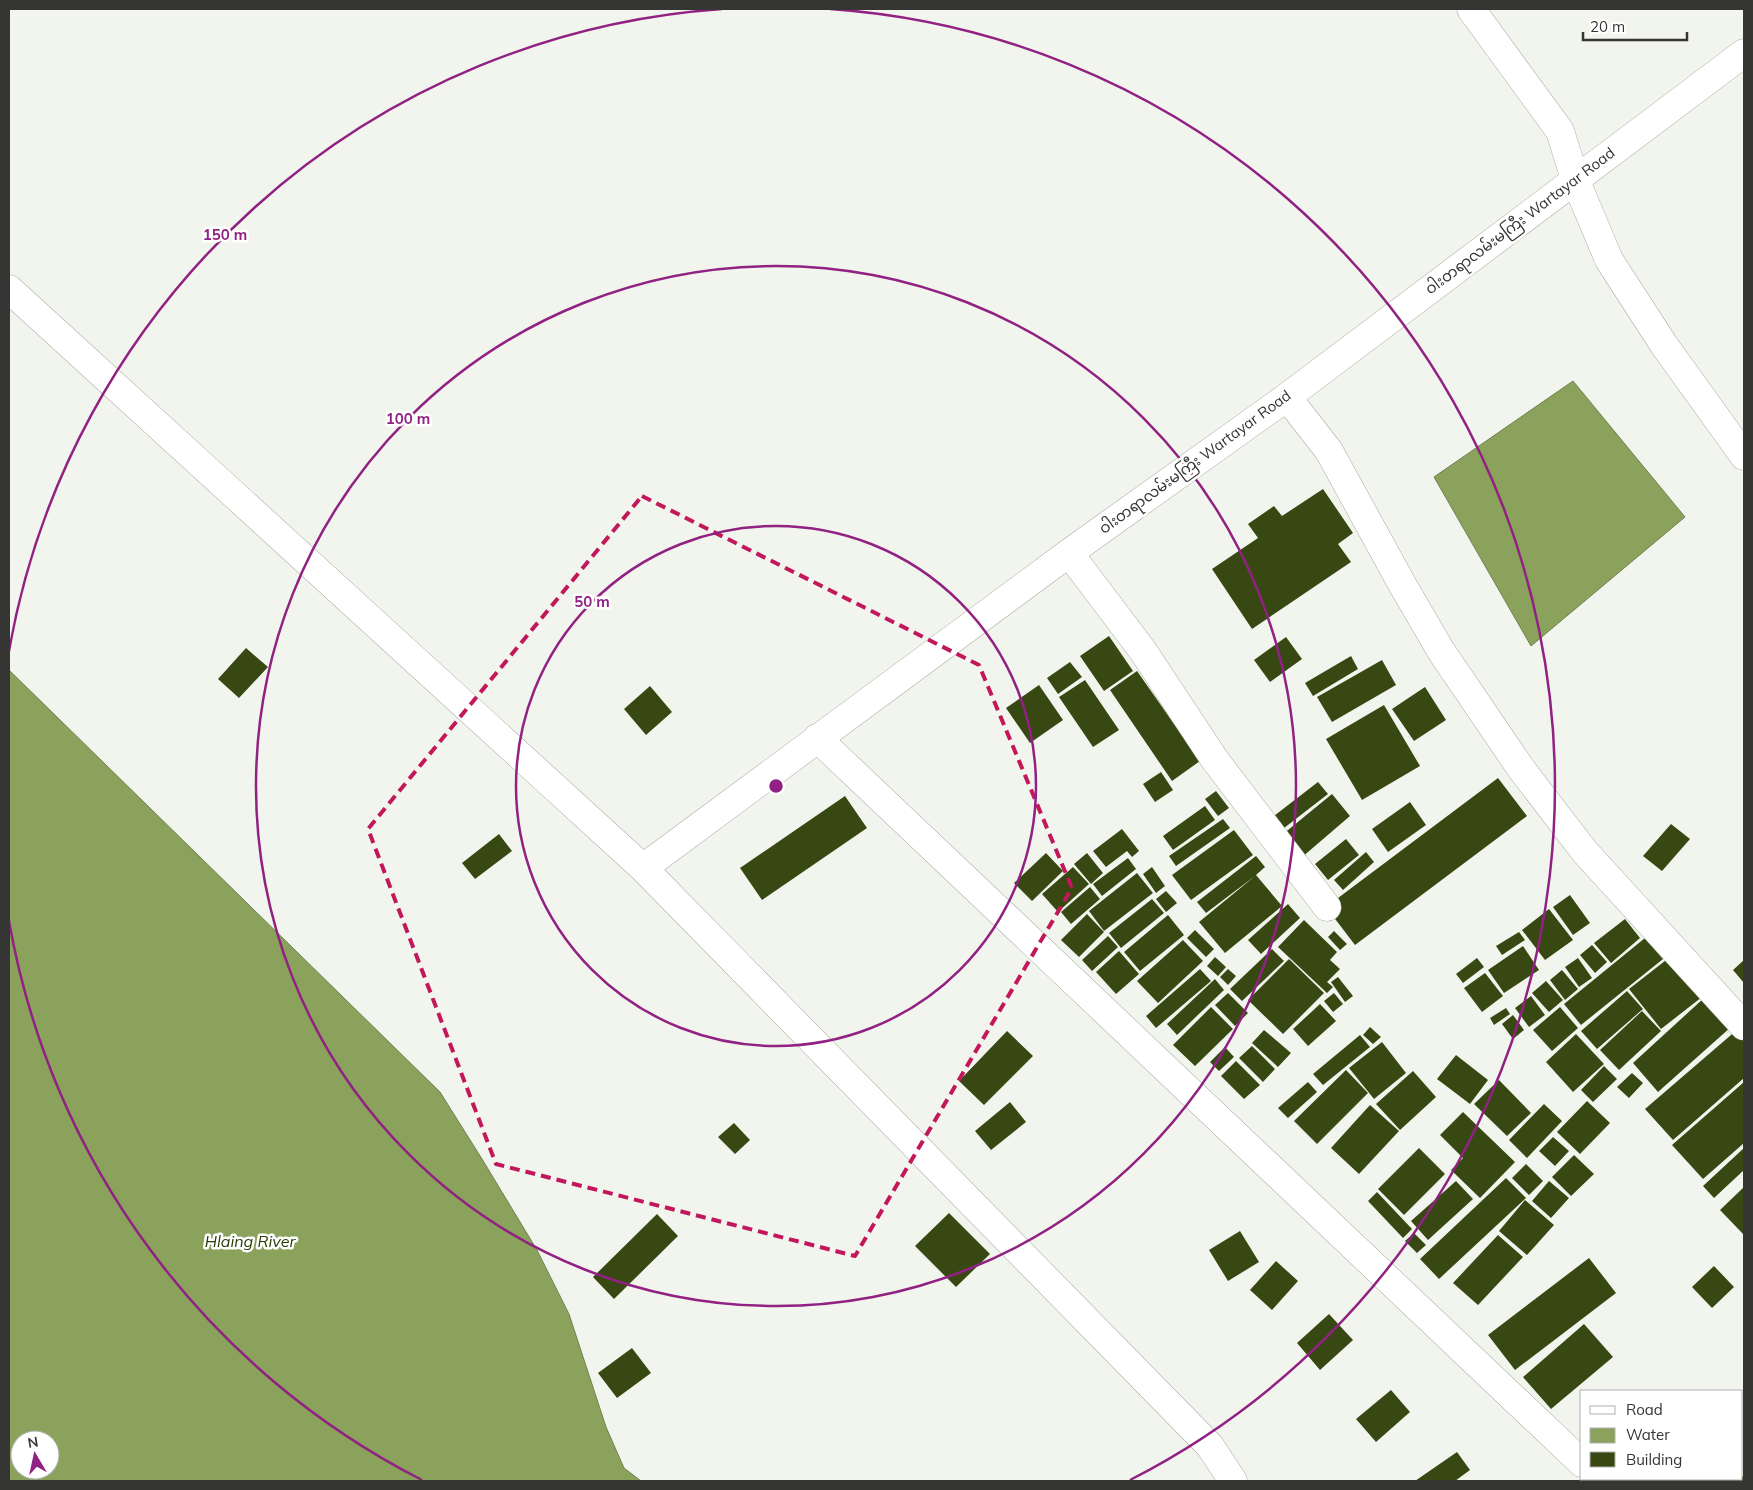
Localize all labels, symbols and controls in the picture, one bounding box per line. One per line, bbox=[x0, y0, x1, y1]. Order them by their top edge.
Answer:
scale bar bbox=[1583, 10, 1687, 42]
text: 20 m bbox=[1590, 17, 1625, 36]
street label: ဝါးတရာလမ်းမကြီး Wartayar Road bbox=[1421, 143, 1620, 301]
text: 150 m bbox=[203, 225, 247, 244]
street label: ဝါးတရာလမ်းမကြီး Wartayar Road bbox=[1095, 385, 1296, 540]
text: 100 m bbox=[386, 409, 430, 428]
text: 50 m bbox=[574, 592, 610, 611]
centre of rings bbox=[767, 777, 785, 795]
water label: Hlaing River bbox=[205, 1231, 296, 1251]
legend bbox=[1580, 1390, 1743, 1480]
text: Road bbox=[1626, 1400, 1663, 1419]
text: Water bbox=[1626, 1425, 1670, 1444]
north arrow bbox=[10, 1430, 60, 1480]
text: N bbox=[26, 1432, 40, 1452]
text: Building bbox=[1626, 1450, 1682, 1469]

